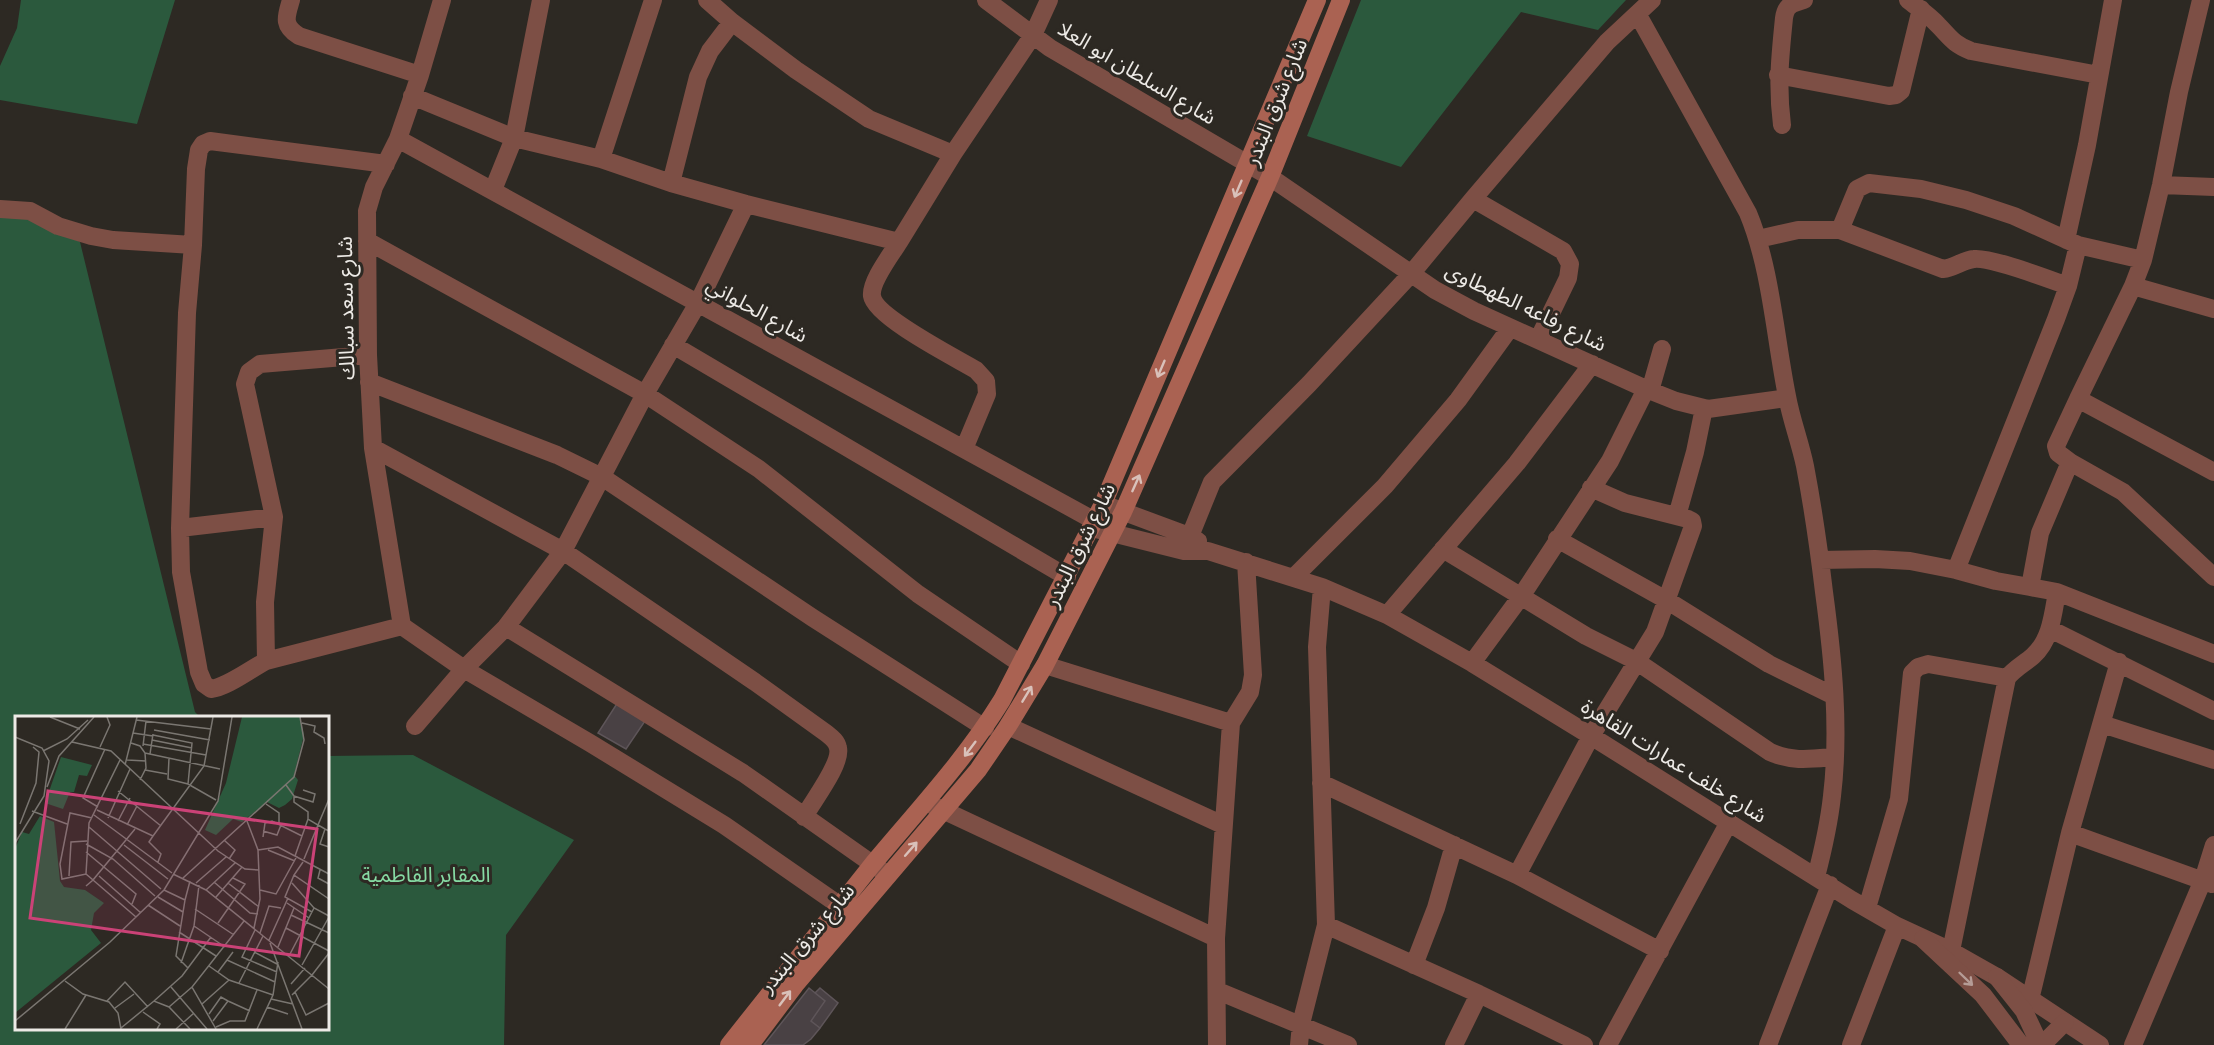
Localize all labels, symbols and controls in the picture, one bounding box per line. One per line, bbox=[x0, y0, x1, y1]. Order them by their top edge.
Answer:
street label: شارع السلطان ابو العلا bbox=[1052, 16, 1220, 132]
street label: شارع شرق البندر bbox=[1239, 35, 1315, 171]
one-way arrow bbox=[1231, 180, 1243, 198]
street label: شارع سعد سبالك bbox=[333, 236, 362, 380]
street label: شارع رفاعه الطهطاوى bbox=[1440, 258, 1610, 359]
street label: شارع الحلواني bbox=[700, 272, 812, 351]
one-way arrow bbox=[1155, 359, 1166, 377]
one-way arrow bbox=[1131, 474, 1142, 492]
street label: شارع شرق البندر bbox=[1039, 479, 1123, 613]
one-way arrow bbox=[1022, 686, 1034, 703]
street label: شارع خلف عمارات القاهرة bbox=[1575, 694, 1771, 830]
inset map bbox=[15, 716, 328, 1030]
one-way arrow bbox=[964, 740, 976, 756]
one-way arrow bbox=[904, 842, 918, 857]
park label: المقابر الفاطمية bbox=[361, 863, 491, 887]
street label: شارع شرق البندر bbox=[754, 879, 862, 1000]
one-way arrow bbox=[1959, 971, 1974, 986]
one-way arrow bbox=[779, 991, 791, 1007]

